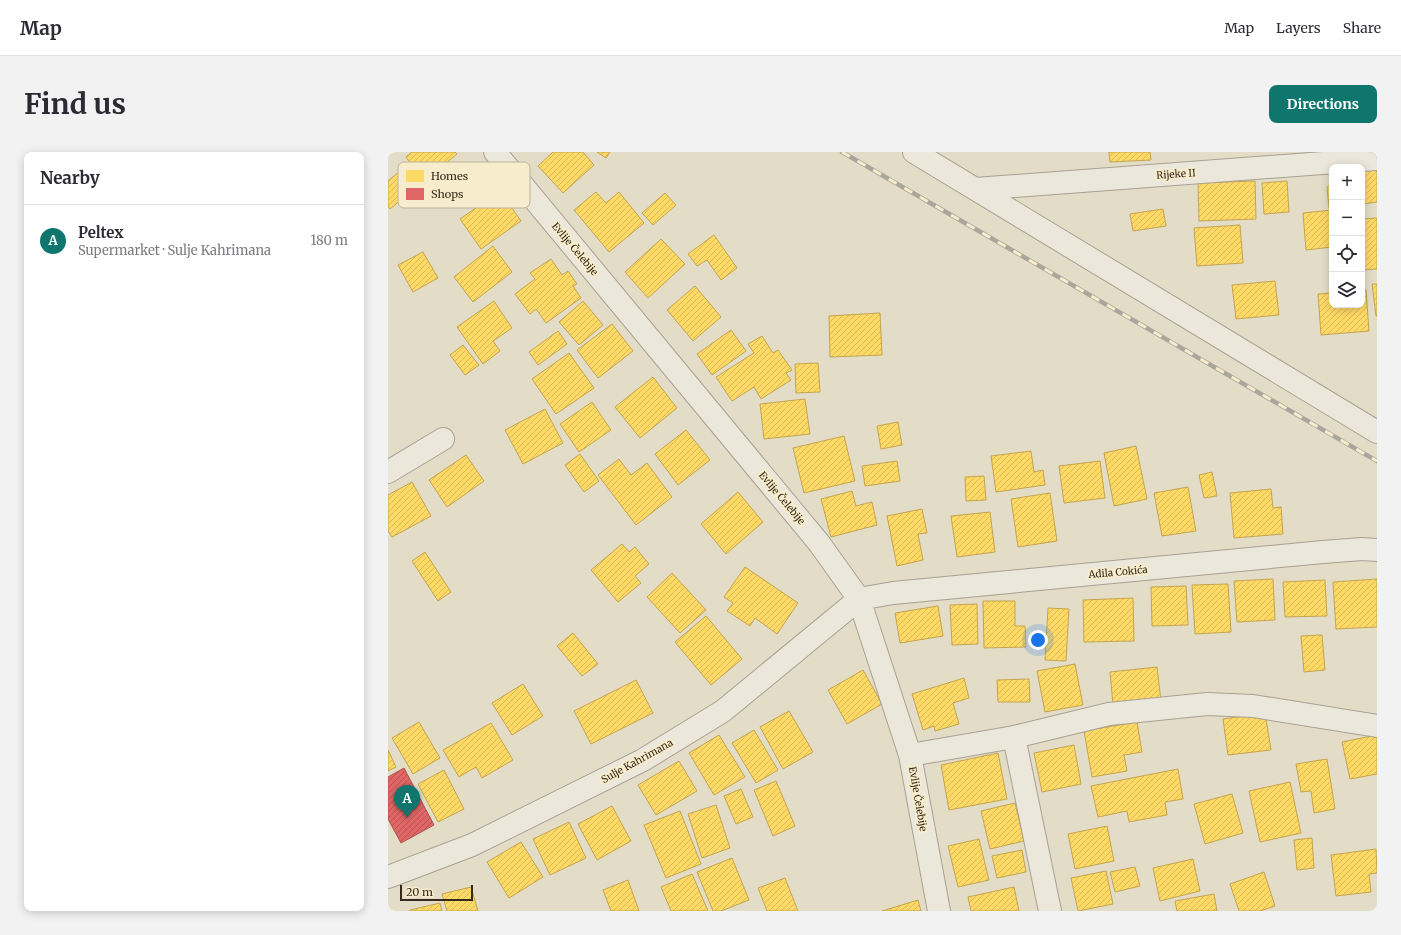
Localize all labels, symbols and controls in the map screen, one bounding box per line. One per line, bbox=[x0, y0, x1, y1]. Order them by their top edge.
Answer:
text: Map bbox=[20, 16, 62, 40]
text: Map bbox=[1224, 19, 1254, 37]
text: Layers bbox=[1276, 19, 1321, 37]
text: Share bbox=[1343, 19, 1381, 37]
button: Directions bbox=[1269, 85, 1377, 123]
text: Find us bbox=[24, 86, 126, 122]
legend bbox=[398, 162, 530, 208]
map controls bbox=[1329, 164, 1365, 308]
button: + bbox=[1329, 164, 1365, 200]
street label: Rijeke II bbox=[1156, 166, 1196, 182]
text: Nearby bbox=[40, 167, 100, 189]
text: Homes bbox=[431, 169, 468, 183]
text: Shops bbox=[431, 187, 463, 201]
button: − bbox=[1329, 200, 1365, 236]
street label: Evlije Čelebije bbox=[549, 219, 602, 278]
text: Peltex bbox=[78, 223, 124, 242]
text: A bbox=[48, 232, 58, 249]
text: 180 m bbox=[310, 232, 348, 249]
button: locate bbox=[1329, 236, 1365, 272]
text: Supermarket · Sulje Kahrimana bbox=[78, 242, 271, 259]
button: layers bbox=[1329, 272, 1365, 308]
street label: Evlije Čelebije bbox=[756, 468, 809, 527]
street label: Adila Cokića bbox=[1087, 563, 1149, 581]
your location bbox=[1028, 630, 1048, 650]
street label: Sulje Kahrimana bbox=[599, 736, 676, 786]
street label: Evlije Čelebije bbox=[906, 765, 931, 832]
pin: A bbox=[394, 785, 420, 818]
scale bar bbox=[400, 883, 473, 902]
text: 20 m bbox=[406, 885, 433, 899]

